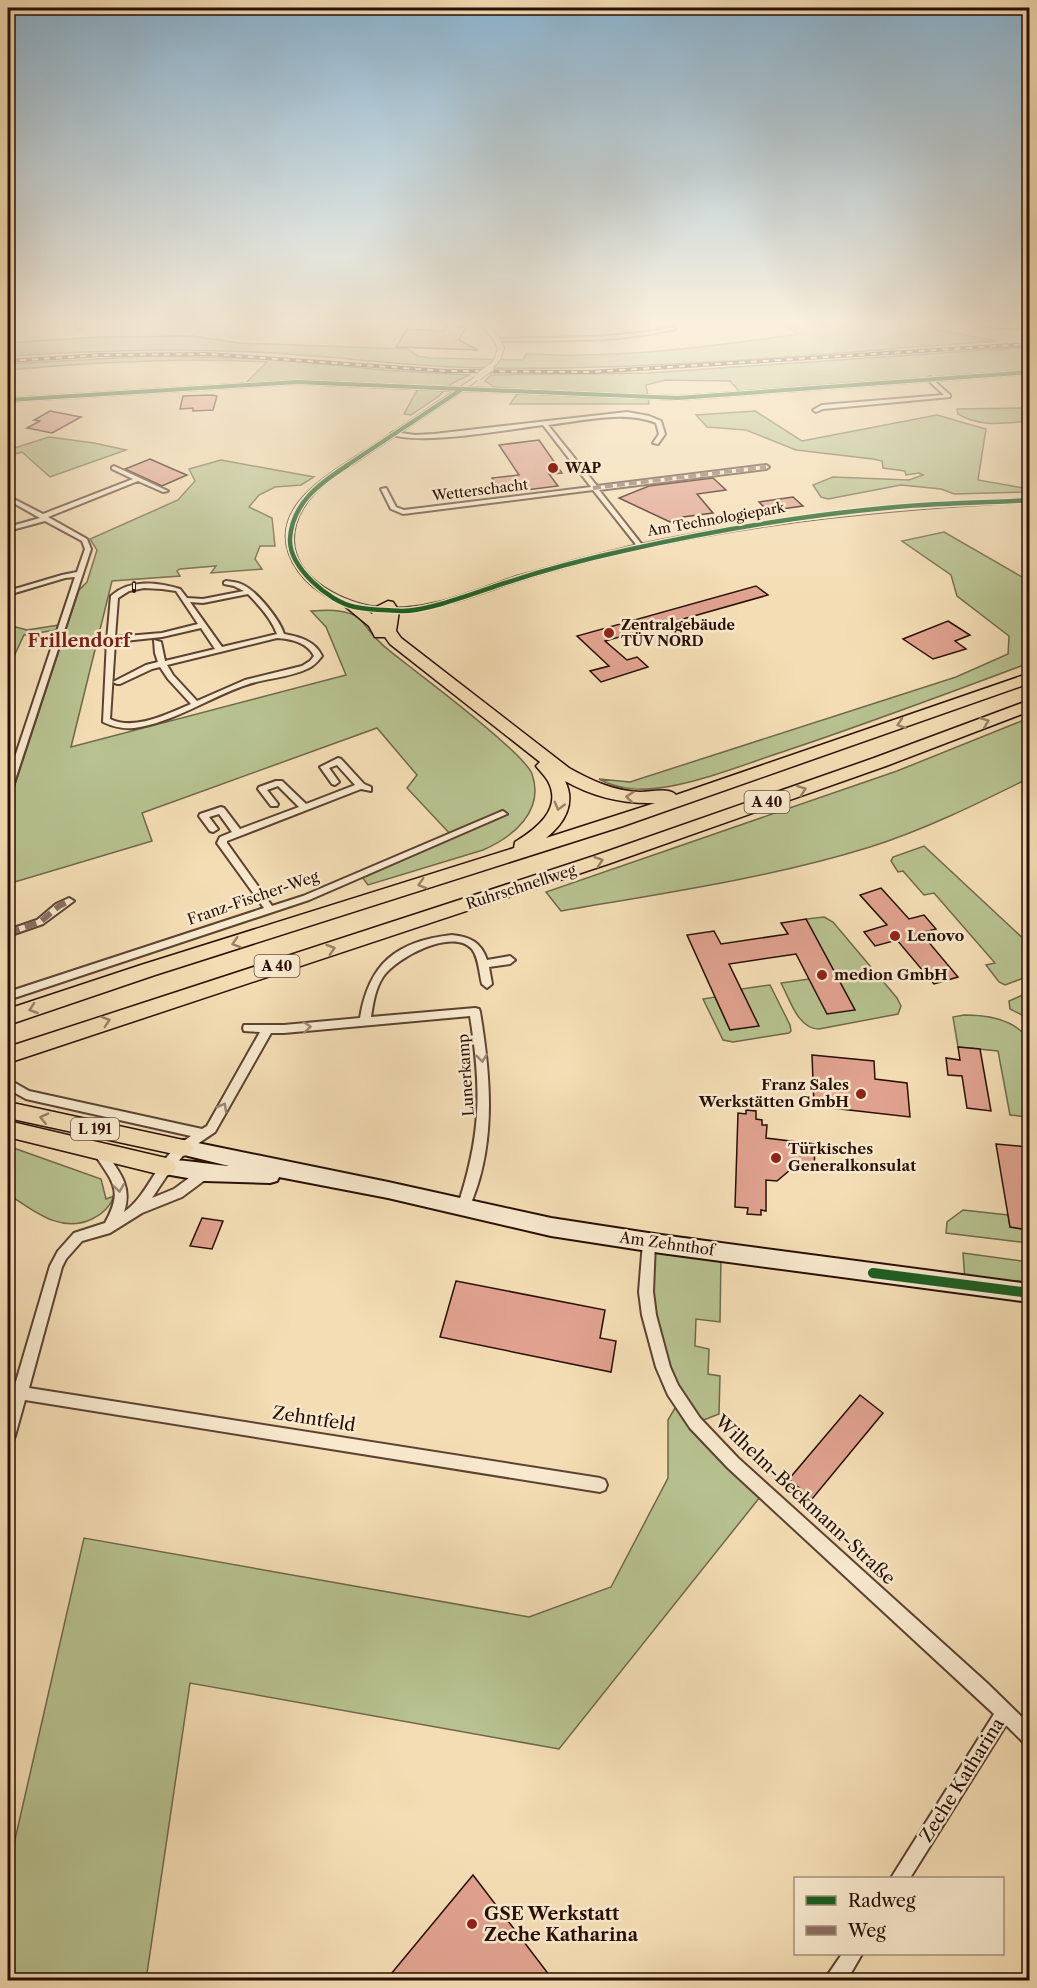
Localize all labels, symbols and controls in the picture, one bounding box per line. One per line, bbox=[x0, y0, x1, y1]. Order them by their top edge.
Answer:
place label: WAP bbox=[564, 459, 602, 477]
marker: WAP bbox=[546, 461, 560, 475]
street label: Wetterschacht bbox=[430, 475, 529, 505]
street label: Am Technologiepark bbox=[645, 498, 787, 540]
place label: Zentralgebäude TÜV NORD bbox=[621, 616, 735, 650]
marker: Zentralgebäude TÜV NORD bbox=[602, 626, 616, 640]
district label: Frillendorf bbox=[28, 630, 133, 652]
one-way arrow bbox=[896, 717, 907, 730]
one-way arrow bbox=[979, 717, 990, 729]
one-way arrow bbox=[797, 784, 807, 797]
one-way arrow bbox=[625, 791, 634, 804]
road number: A 40 bbox=[744, 791, 789, 813]
one-way arrow bbox=[554, 801, 567, 811]
one-way arrow bbox=[593, 856, 604, 868]
street label: Ruhrschnellweg bbox=[463, 860, 578, 913]
street label: Franz-Fischer-Weg bbox=[185, 866, 321, 929]
one-way arrow bbox=[417, 877, 428, 889]
place label: Lenovo bbox=[907, 926, 964, 945]
marker: Lenovo bbox=[888, 929, 902, 943]
one-way arrow bbox=[231, 935, 242, 948]
one-way arrow bbox=[325, 944, 336, 956]
road number: A 40 bbox=[254, 955, 300, 977]
place label: medion GmbH bbox=[834, 965, 948, 984]
marker: medion GmbH bbox=[815, 968, 829, 982]
one-way arrow bbox=[28, 1001, 39, 1014]
one-way arrow bbox=[100, 1016, 111, 1029]
one-way arrow bbox=[302, 1021, 311, 1034]
street label: Lunerkamp bbox=[453, 1033, 478, 1117]
one-way arrow bbox=[476, 1053, 488, 1063]
place label: Franz Sales Werkstätten GmbH bbox=[698, 1075, 849, 1111]
marker: Franz Sales Werkstätten GmbH bbox=[854, 1087, 868, 1101]
one-way arrow bbox=[216, 1103, 227, 1113]
one-way arrow bbox=[39, 1112, 49, 1125]
road number: L 191 bbox=[71, 1118, 119, 1140]
place label: Türkisches Generalkonsulat bbox=[788, 1139, 916, 1175]
marker: Türkisches Generalkonsulat bbox=[769, 1151, 783, 1165]
one-way arrow bbox=[113, 1183, 125, 1193]
street label: Am Zehnthof bbox=[617, 1227, 717, 1260]
street label: Zehntfeld bbox=[271, 1402, 357, 1436]
street label: Wilhelm-Beckmann-Straße bbox=[710, 1410, 900, 1589]
street label: Zeche Katharina bbox=[915, 1713, 1009, 1846]
legend bbox=[794, 1877, 1004, 1955]
text: Radweg bbox=[848, 1890, 916, 1912]
place label: GSE Werkstatt Zeche Katharina bbox=[484, 1903, 639, 1946]
marker: GSE Werkstatt Zeche Katharina bbox=[465, 1917, 479, 1931]
text: Weg bbox=[847, 1920, 886, 1942]

